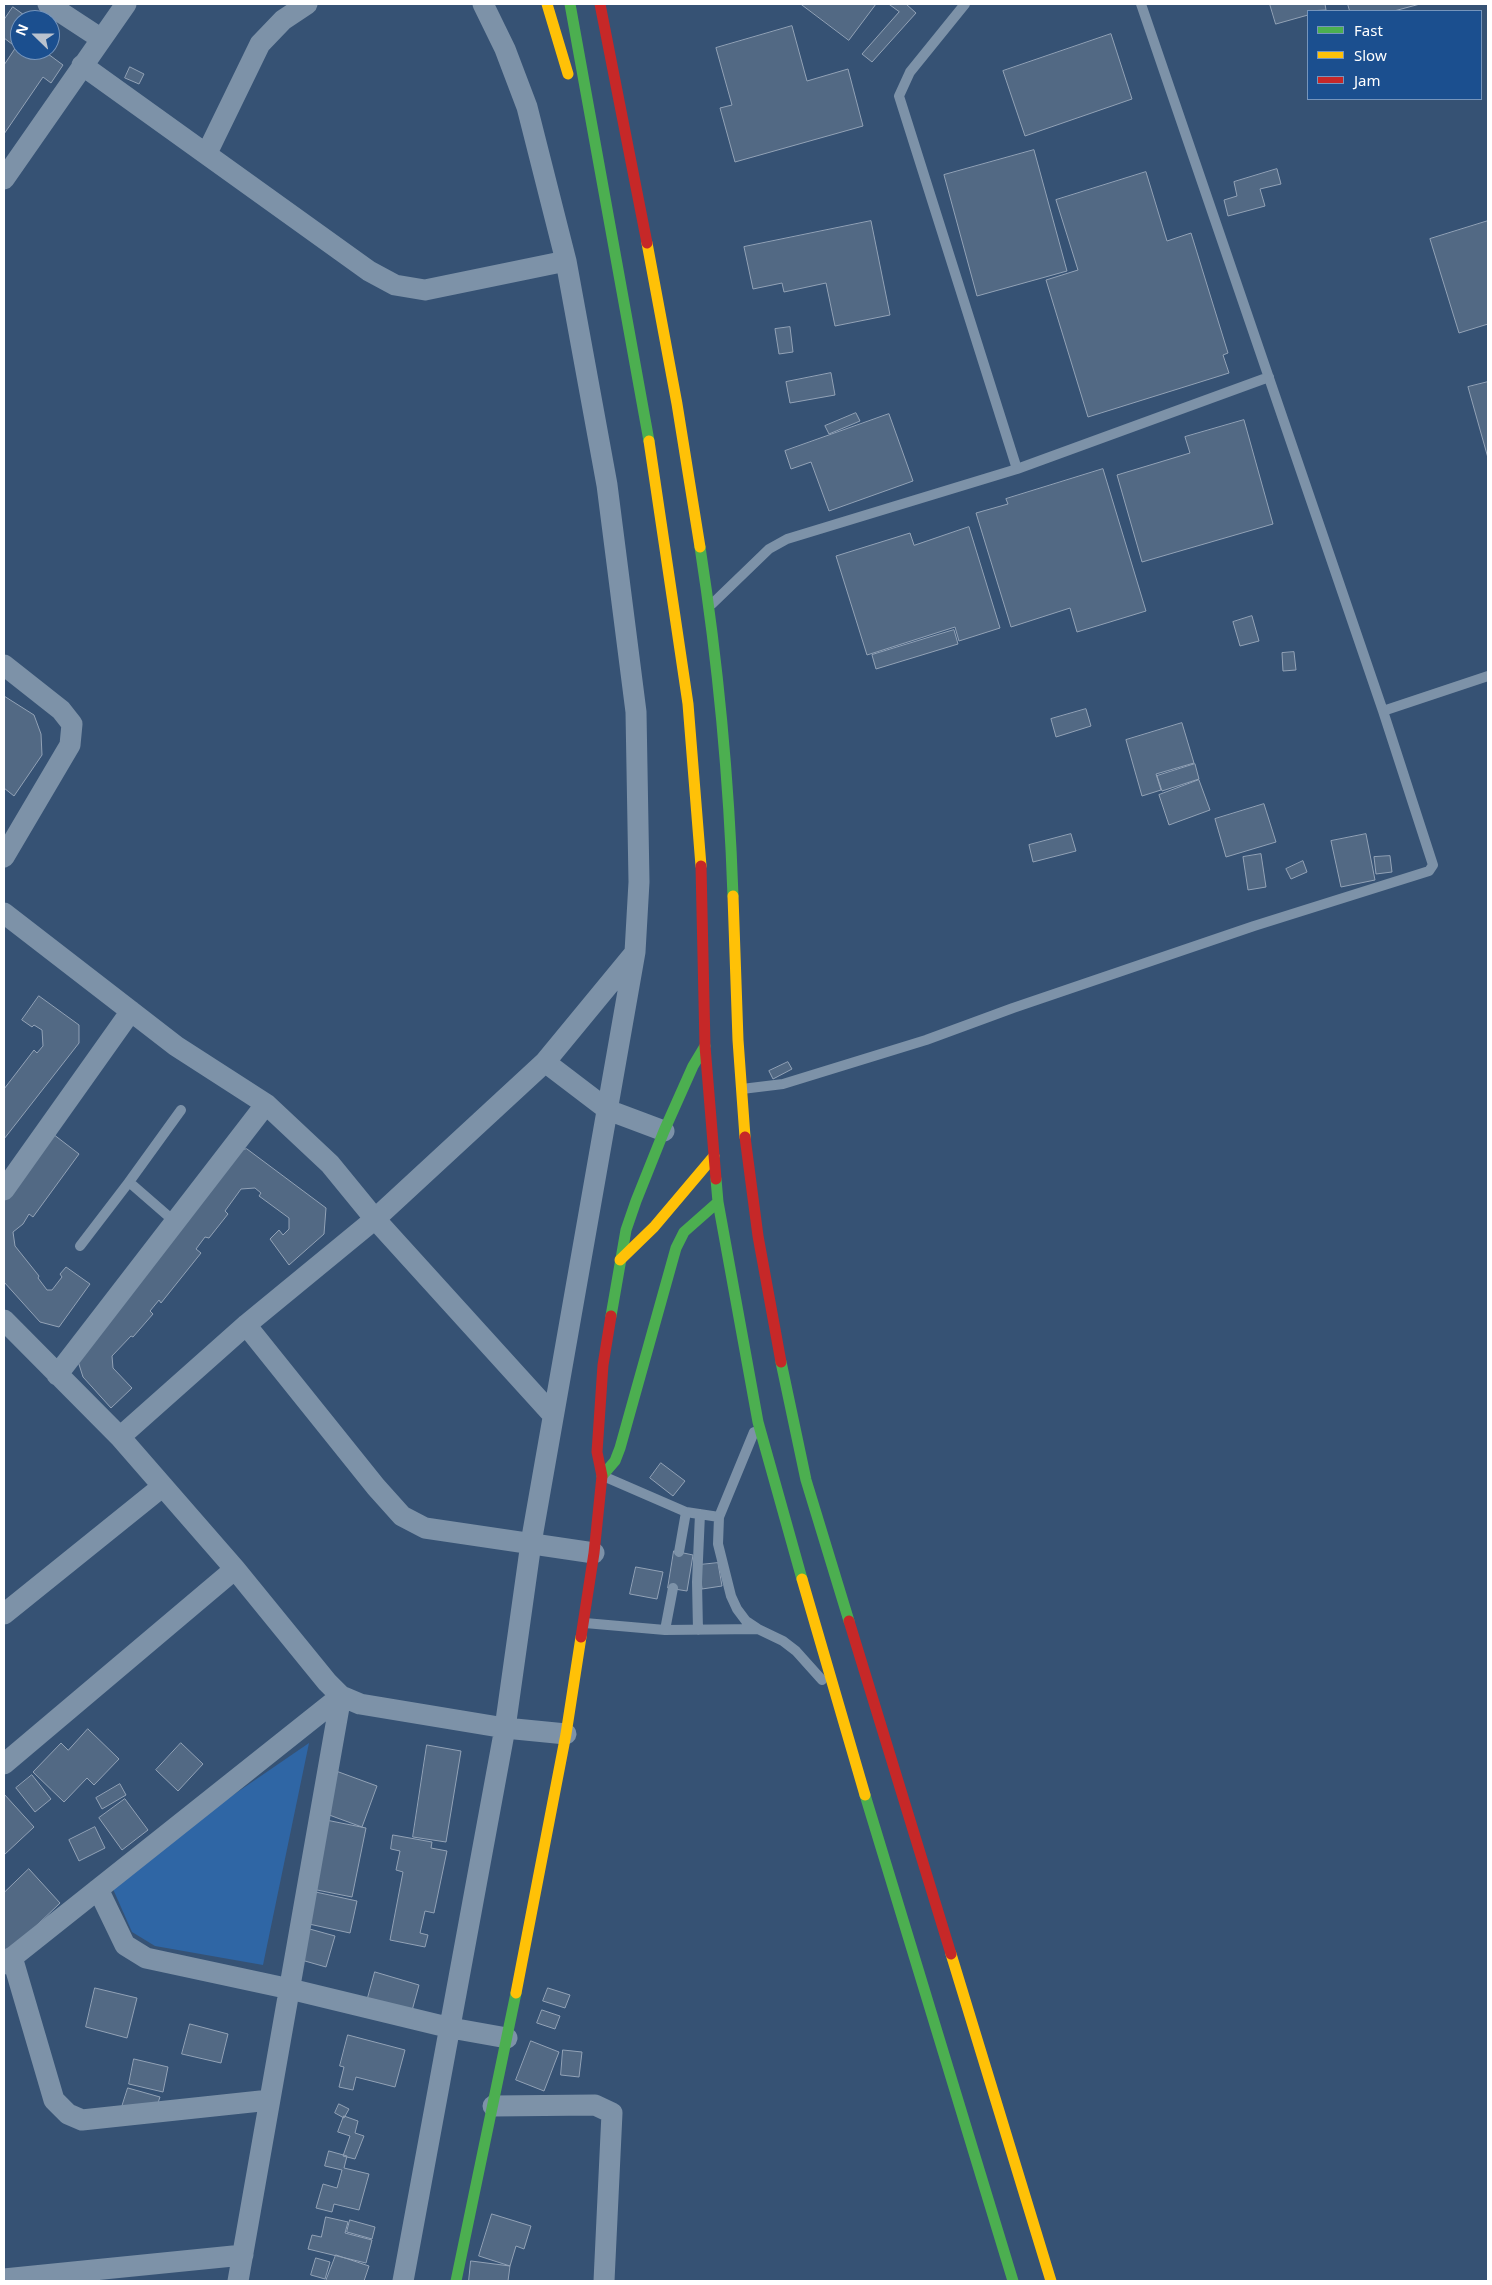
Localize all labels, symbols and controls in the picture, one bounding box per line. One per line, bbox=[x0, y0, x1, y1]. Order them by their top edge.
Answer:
north arrow bbox=[10, 10, 60, 60]
legend bbox=[1307, 10, 1482, 100]
text: Fast bbox=[1354, 20, 1383, 40]
text: N bbox=[11, 21, 32, 38]
text: Slow bbox=[1354, 45, 1387, 65]
text: Jam bbox=[1354, 70, 1381, 90]

